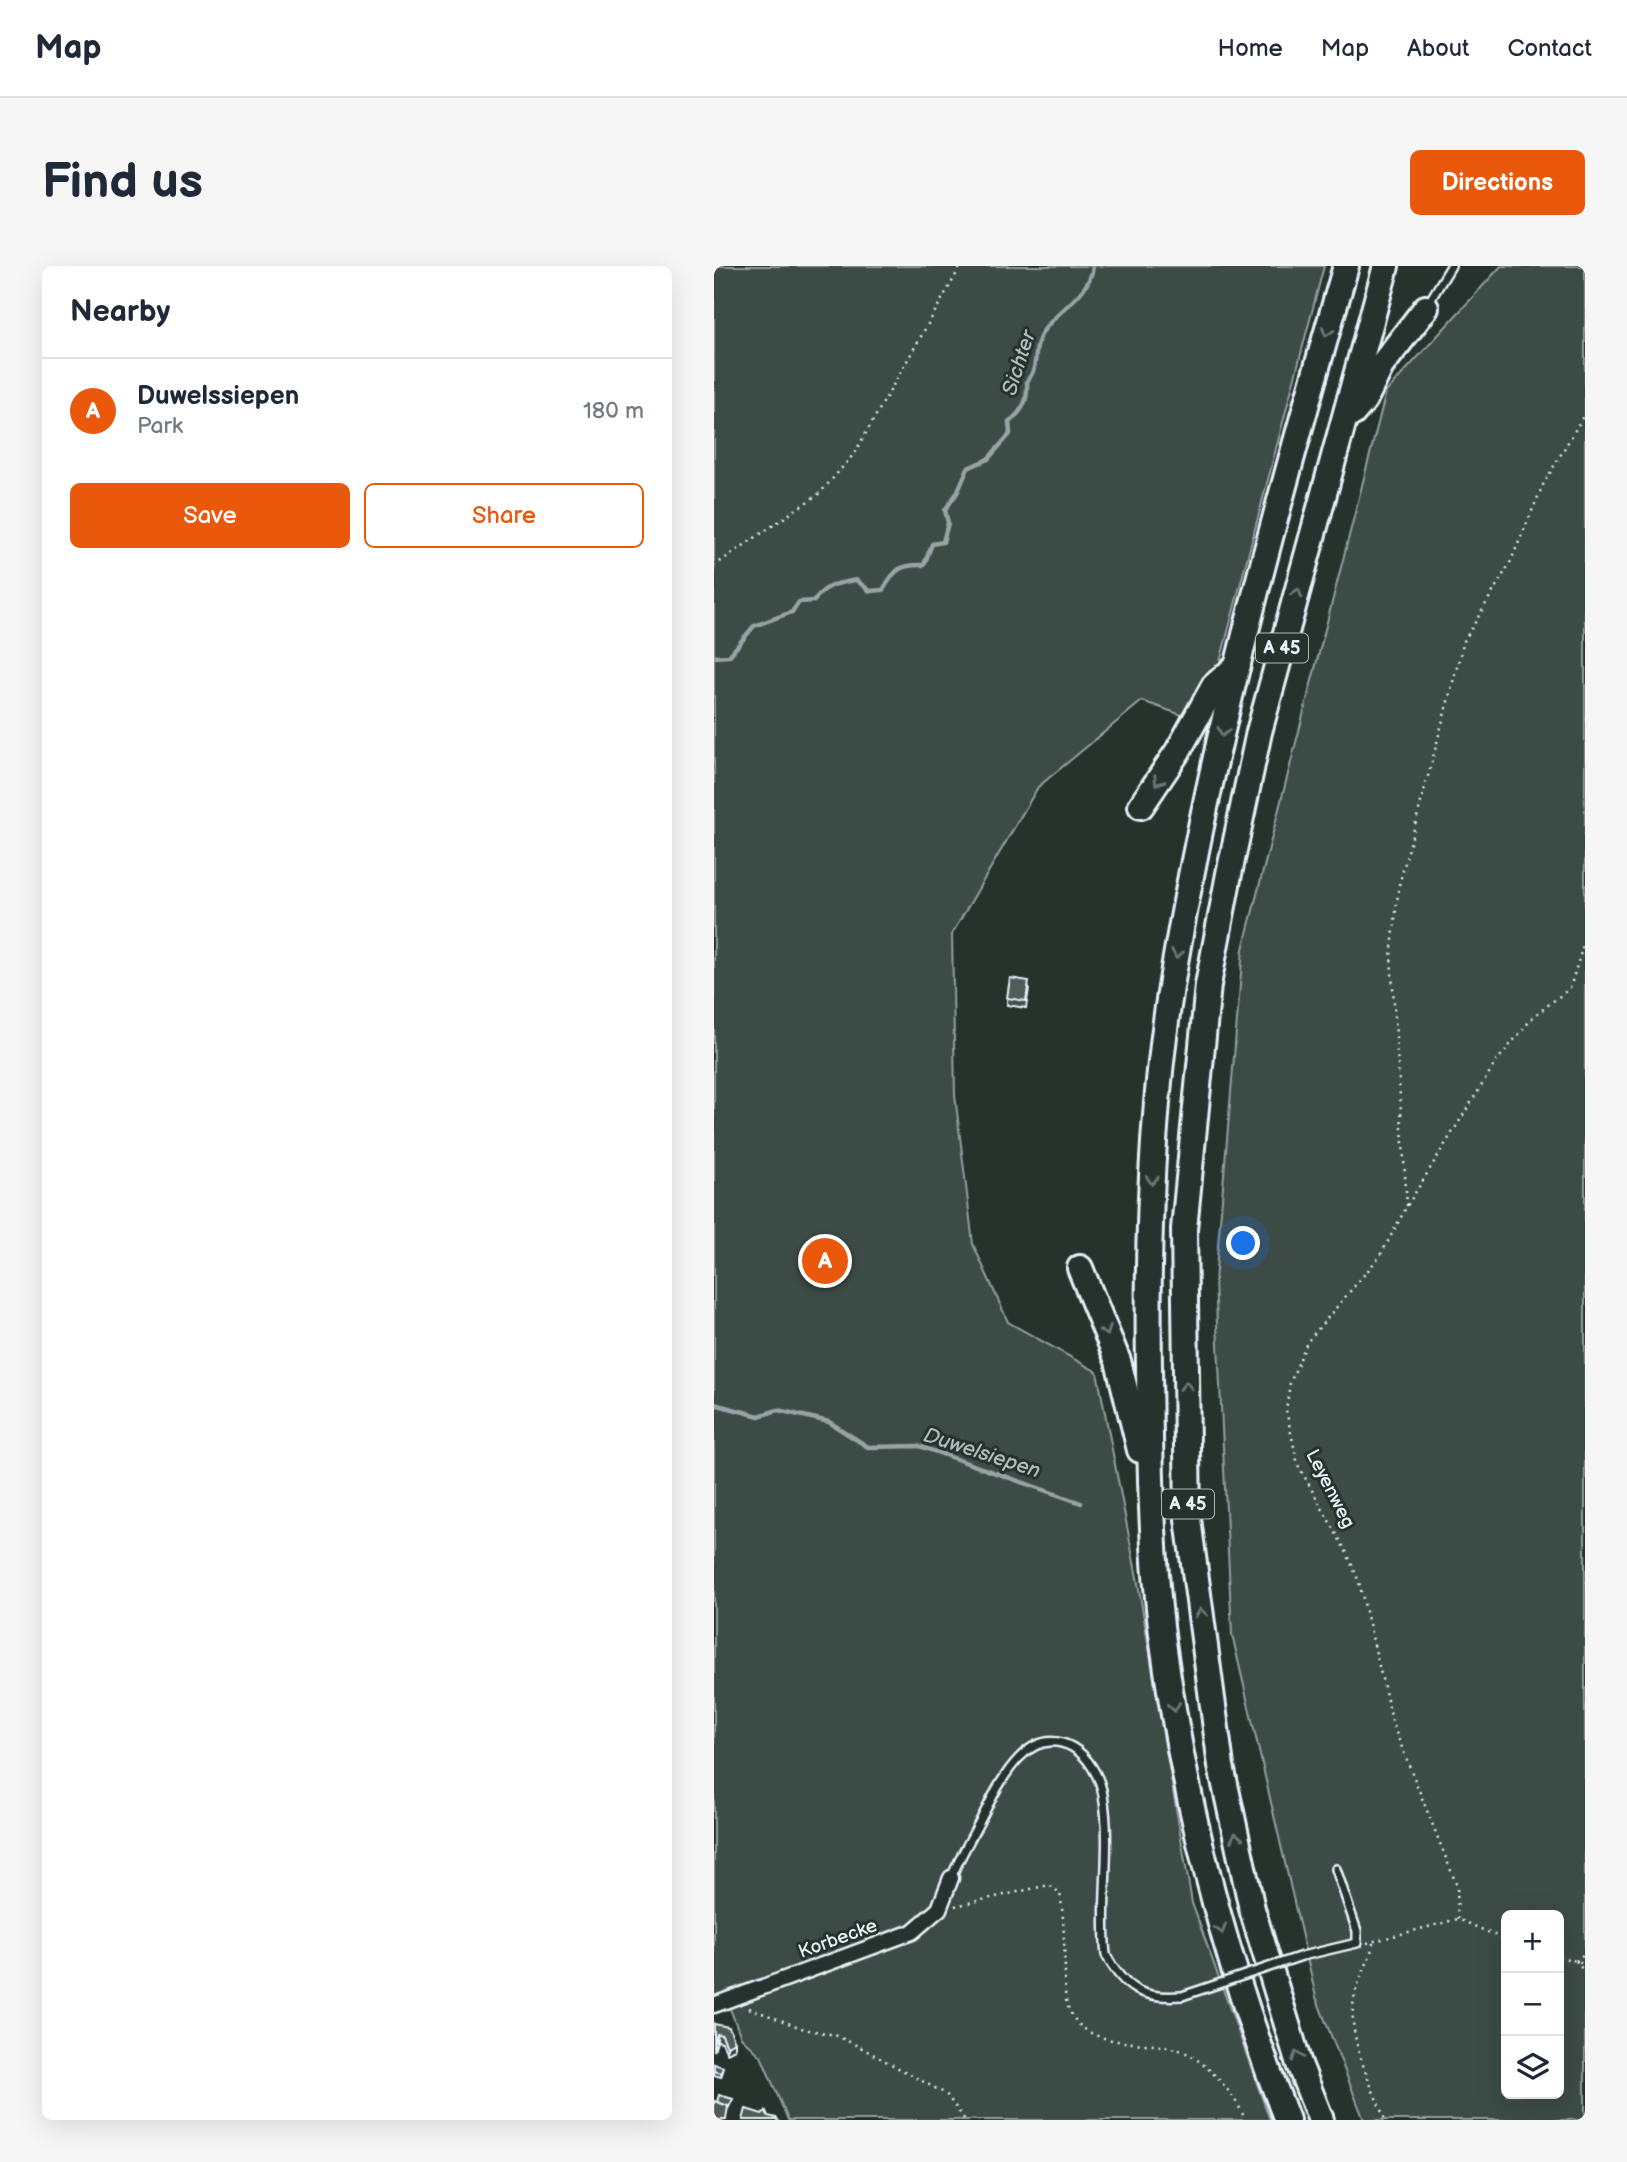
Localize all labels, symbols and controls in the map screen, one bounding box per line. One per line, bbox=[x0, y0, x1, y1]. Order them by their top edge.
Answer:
text: Map bbox=[35, 28, 101, 68]
text: Home bbox=[1218, 34, 1283, 63]
text: Map bbox=[1321, 34, 1369, 63]
text: About bbox=[1407, 34, 1469, 63]
text: Contact bbox=[1507, 34, 1592, 63]
button: Directions bbox=[1410, 150, 1585, 215]
text: Find us bbox=[42, 153, 203, 212]
text: Nearby bbox=[70, 294, 170, 330]
one-way arrow bbox=[1321, 325, 1335, 337]
water label: Sichter bbox=[997, 326, 1042, 399]
text: Duwelssiepen bbox=[137, 381, 299, 412]
text: A bbox=[86, 397, 100, 425]
text: 180 m bbox=[583, 397, 644, 425]
text: Park bbox=[137, 412, 183, 440]
button: Save bbox=[70, 483, 350, 548]
button: Share bbox=[364, 483, 644, 548]
one-way arrow bbox=[1289, 587, 1304, 599]
road number: A 45 bbox=[1256, 634, 1308, 662]
one-way arrow bbox=[1217, 726, 1231, 738]
one-way arrow bbox=[1153, 773, 1166, 786]
one-way arrow bbox=[1171, 948, 1186, 960]
one-way arrow bbox=[1145, 1175, 1160, 1186]
your location bbox=[1226, 1226, 1260, 1260]
pin: A bbox=[802, 1235, 848, 1287]
one-way arrow bbox=[1097, 1325, 1111, 1337]
one-way arrow bbox=[1178, 1380, 1194, 1391]
water label: Duwelsiepen bbox=[920, 1422, 1044, 1484]
street label: Leyenweg bbox=[1300, 1446, 1360, 1532]
road number: A 45 bbox=[1162, 1490, 1214, 1518]
one-way arrow bbox=[1193, 1607, 1208, 1619]
one-way arrow bbox=[1166, 1701, 1181, 1713]
one-way arrow bbox=[1230, 1831, 1245, 1843]
map controls bbox=[1501, 1910, 1564, 2099]
button: + bbox=[1501, 1910, 1564, 1973]
street label: Korbecke bbox=[796, 1914, 880, 1964]
one-way arrow bbox=[1213, 1922, 1227, 1935]
button: − bbox=[1501, 1973, 1564, 2036]
button: layers bbox=[1501, 2036, 1564, 2099]
one-way arrow bbox=[1291, 2051, 1305, 2063]

